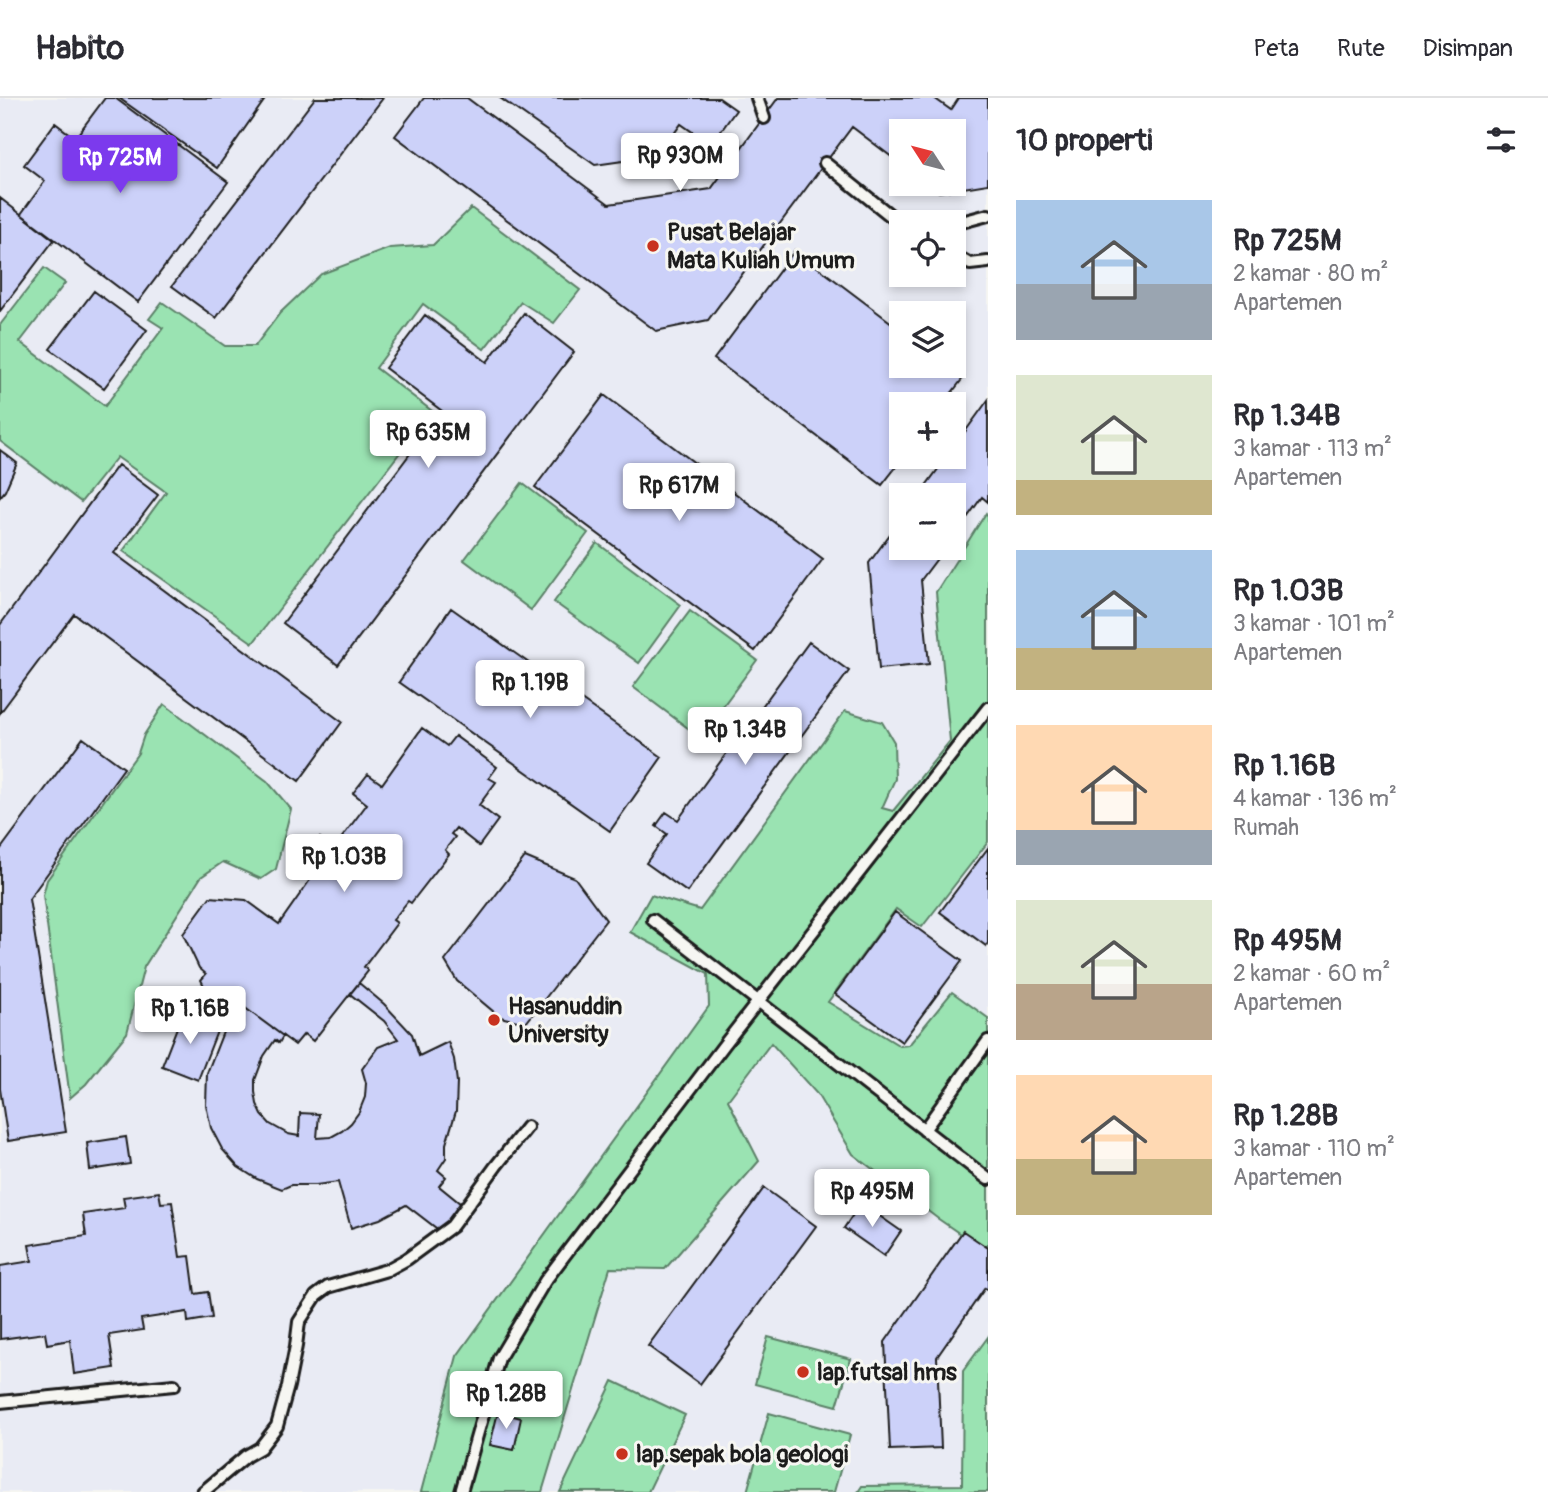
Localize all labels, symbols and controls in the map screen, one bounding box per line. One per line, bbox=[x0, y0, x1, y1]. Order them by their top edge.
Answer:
text: Habito bbox=[35, 28, 124, 69]
text: Peta bbox=[1253, 34, 1299, 63]
text: Rute bbox=[1337, 34, 1385, 63]
text: Disimpan bbox=[1423, 34, 1513, 63]
north arrow bbox=[889, 119, 966, 196]
map controls bbox=[889, 119, 966, 560]
icon: filters bbox=[1482, 121, 1520, 159]
text: 10 properti bbox=[1016, 122, 1153, 159]
pin: Rp 930M bbox=[615, 134, 745, 193]
pin: Rp 725M bbox=[55, 136, 185, 195]
text: Rp 930M bbox=[637, 141, 723, 170]
text: Rp 725M bbox=[78, 143, 162, 172]
button: locate bbox=[889, 210, 966, 287]
place label: Pusat Belajar Mata Kuliah Umum bbox=[667, 218, 855, 275]
text: Rp 725M bbox=[1233, 222, 1342, 259]
icon: home bbox=[1072, 228, 1156, 312]
marker: Pusat Belajar Mata Kuliah Umum bbox=[645, 238, 661, 254]
text: 2 kamar · 80 m² bbox=[1233, 259, 1388, 288]
text: Apartemen bbox=[1233, 288, 1342, 317]
button: layers bbox=[889, 301, 966, 378]
button: + bbox=[889, 392, 966, 469]
text: Rp 1.34B bbox=[1233, 397, 1340, 434]
icon: home bbox=[1072, 403, 1156, 487]
pin: Rp 635M bbox=[363, 410, 493, 470]
text: Rp 635M bbox=[386, 418, 470, 447]
text: 3 kamar · 113 m² bbox=[1233, 434, 1392, 463]
text: Apartemen bbox=[1233, 463, 1342, 492]
pin: Rp 617M bbox=[614, 464, 744, 523]
text: Rp 617M bbox=[639, 471, 719, 500]
button: − bbox=[889, 483, 966, 560]
text: Rp 1.03B bbox=[1233, 572, 1344, 609]
icon: home bbox=[1072, 578, 1156, 662]
text: 3 kamar · 101 m² bbox=[1233, 609, 1395, 638]
text: Apartemen bbox=[1233, 638, 1342, 667]
pin: Rp 1.19B bbox=[458, 660, 602, 720]
text: Rp 1.19B bbox=[491, 668, 569, 697]
pin: Rp 1.34B bbox=[673, 708, 817, 767]
text: Rp 1.34B bbox=[704, 715, 786, 744]
text: Rp 1.16B bbox=[1233, 747, 1336, 784]
icon: home bbox=[1072, 753, 1156, 837]
text: 4 kamar · 136 m² bbox=[1233, 784, 1397, 813]
text: Rumah bbox=[1233, 813, 1299, 842]
pin: Rp 1.03B bbox=[272, 834, 416, 894]
text: Rp 1.03B bbox=[302, 842, 386, 871]
text: Rp 495M bbox=[1233, 922, 1342, 959]
icon: home bbox=[1072, 928, 1156, 1012]
text: 2 kamar · 60 m² bbox=[1233, 959, 1390, 988]
pin: Rp 1.16B bbox=[118, 986, 262, 1046]
text: Apartemen bbox=[1233, 988, 1342, 1017]
place label: Hasanuddin University bbox=[508, 992, 622, 1049]
text: Rp 1.16B bbox=[151, 994, 229, 1023]
marker: Hasanuddin University bbox=[486, 1012, 502, 1028]
text: Rp 1.28B bbox=[1233, 1097, 1338, 1134]
icon: home bbox=[1072, 1103, 1156, 1187]
text: 3 kamar · 110 m² bbox=[1233, 1134, 1395, 1163]
text: Apartemen bbox=[1233, 1163, 1342, 1192]
pin: Rp 495M bbox=[807, 1170, 937, 1229]
text: Rp 495M bbox=[830, 1177, 914, 1206]
place label: lap.futsal hms bbox=[817, 1358, 957, 1387]
marker: lap.futsal hms bbox=[795, 1364, 811, 1380]
pin: Rp 1.28B bbox=[434, 1372, 578, 1431]
text: Rp 1.28B bbox=[466, 1379, 546, 1408]
place label: lap.sepak bola geologi bbox=[636, 1440, 848, 1469]
marker: lap.sepak bola geologi bbox=[614, 1446, 630, 1462]

